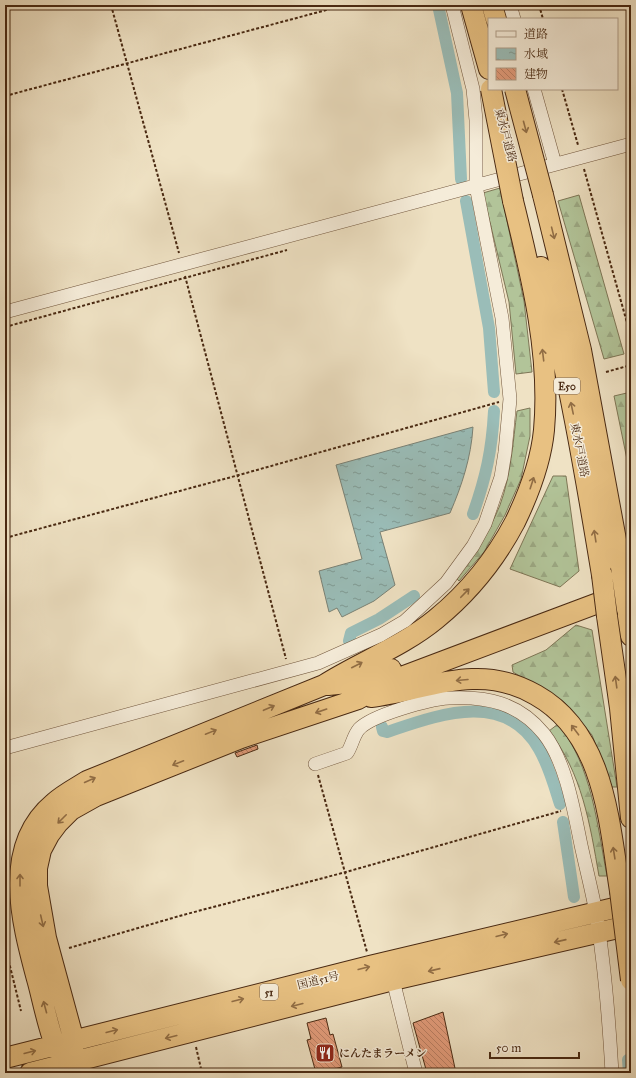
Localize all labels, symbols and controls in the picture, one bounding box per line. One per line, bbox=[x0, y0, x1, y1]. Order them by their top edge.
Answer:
legend bbox=[488, 18, 618, 90]
text: 道路 bbox=[524, 27, 548, 41]
text: 水域 bbox=[524, 47, 548, 61]
text: 建物 bbox=[524, 67, 548, 81]
street label: 東水戸道路 bbox=[492, 107, 519, 163]
one-way arrow bbox=[522, 120, 530, 133]
one-way arrow bbox=[549, 226, 557, 239]
one-way arrow bbox=[539, 349, 546, 362]
road number: E50 bbox=[554, 378, 580, 394]
one-way arrow bbox=[567, 402, 575, 415]
street label: 東水戸道路 bbox=[568, 422, 591, 478]
one-way arrow bbox=[528, 477, 536, 489]
one-way arrow bbox=[591, 530, 599, 543]
one-way arrow bbox=[460, 588, 469, 598]
one-way arrow bbox=[351, 661, 363, 668]
one-way arrow bbox=[456, 676, 469, 683]
one-way arrow bbox=[612, 676, 620, 689]
one-way arrow bbox=[263, 704, 275, 711]
one-way arrow bbox=[315, 708, 328, 715]
one-way arrow bbox=[571, 725, 579, 736]
one-way arrow bbox=[204, 728, 216, 735]
one-way arrow bbox=[173, 760, 185, 768]
one-way arrow bbox=[84, 776, 96, 784]
one-way arrow bbox=[57, 814, 67, 824]
one-way arrow bbox=[610, 847, 618, 860]
one-way arrow bbox=[16, 874, 24, 887]
one-way arrow bbox=[39, 914, 47, 927]
one-way arrow bbox=[495, 931, 508, 939]
one-way arrow bbox=[554, 938, 567, 945]
one-way arrow bbox=[358, 964, 371, 971]
one-way arrow bbox=[427, 967, 440, 975]
street label: 国道51号 bbox=[296, 969, 340, 992]
road number: 51 bbox=[260, 984, 278, 1000]
one-way arrow bbox=[232, 995, 245, 1003]
one-way arrow bbox=[41, 1001, 48, 1014]
one-way arrow bbox=[290, 1001, 303, 1009]
one-way arrow bbox=[105, 1027, 118, 1035]
one-way arrow bbox=[164, 1034, 177, 1041]
scale bar bbox=[490, 1034, 579, 1060]
text: 50 m bbox=[496, 1041, 521, 1055]
restaurant icon: にんたまラーメン bbox=[314, 1042, 336, 1064]
one-way arrow bbox=[24, 1047, 37, 1055]
place label: にんたまラーメン bbox=[339, 1047, 426, 1060]

